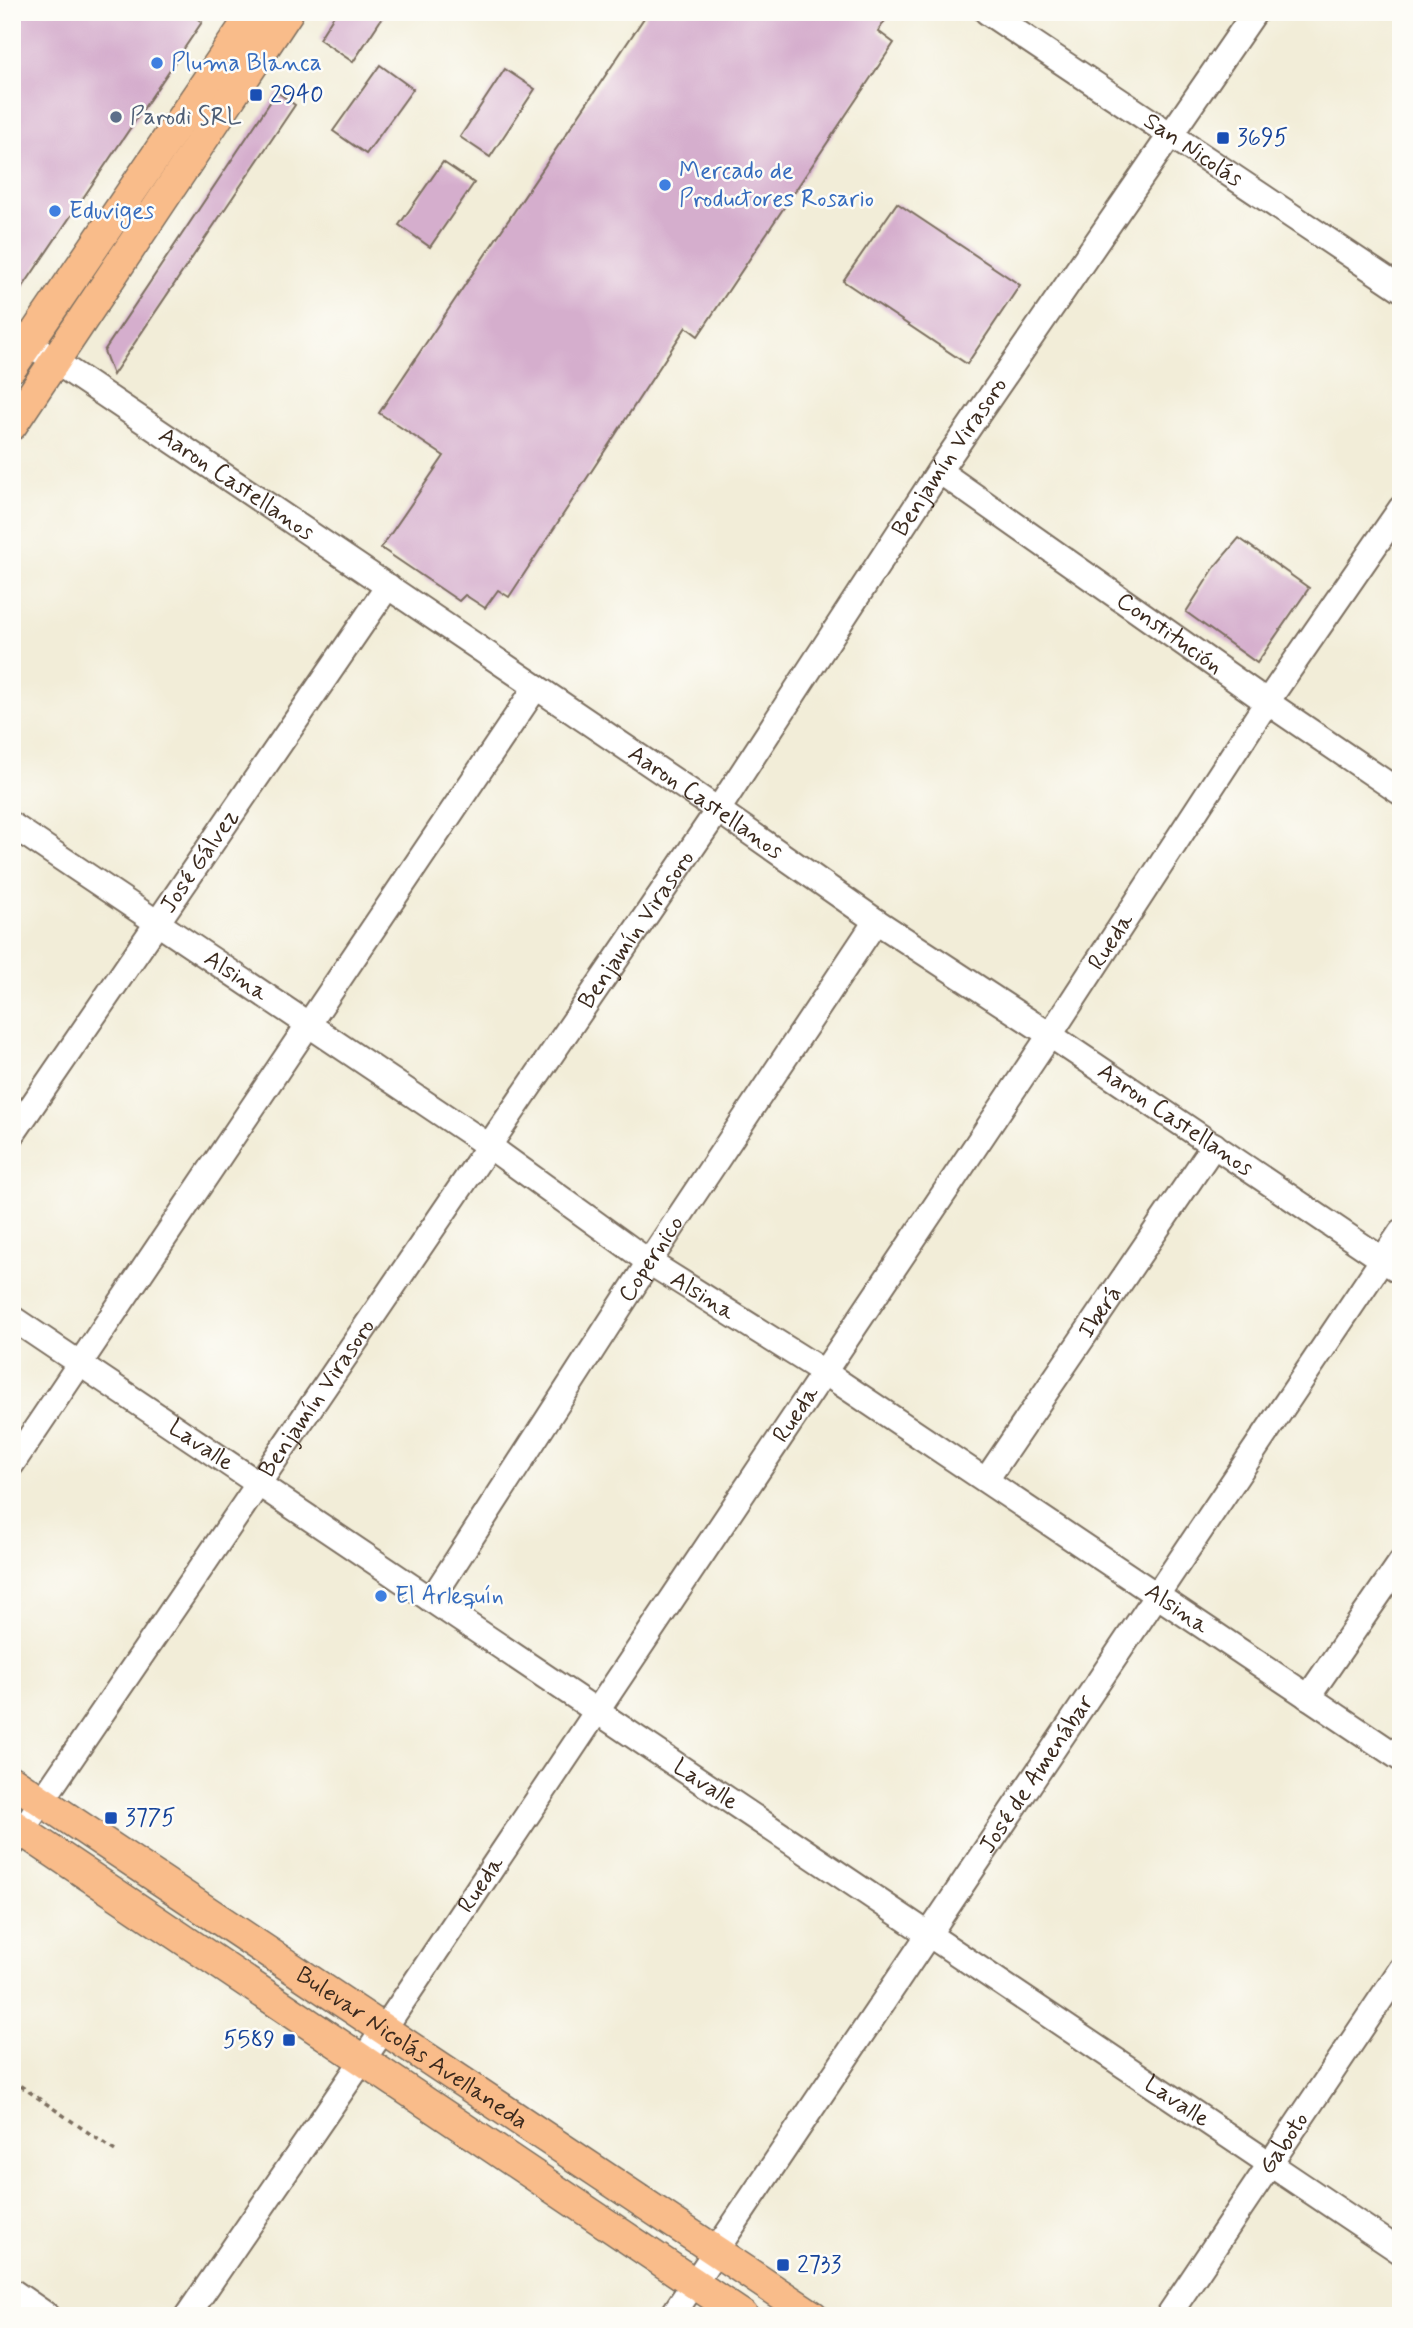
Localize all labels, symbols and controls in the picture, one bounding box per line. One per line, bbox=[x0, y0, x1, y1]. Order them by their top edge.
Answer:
place label: Pluma Blanca bbox=[171, 48, 322, 79]
marker: Pluma Blanca bbox=[149, 55, 165, 71]
place label: 2940 bbox=[270, 80, 324, 111]
marker: 2940 bbox=[248, 87, 264, 103]
place label: Parodi SRL bbox=[130, 102, 242, 133]
street label: San Nicolás bbox=[1138, 106, 1249, 194]
marker: Parodi SRL bbox=[108, 109, 124, 125]
place label: 3695 bbox=[1237, 123, 1288, 154]
marker: 3695 bbox=[1215, 130, 1231, 146]
place label: Mercado de Productores Rosario bbox=[679, 156, 874, 215]
marker: Mercado de Productores Rosario bbox=[657, 177, 673, 193]
place label: Eduviges bbox=[69, 196, 155, 229]
marker: Eduviges bbox=[47, 203, 63, 219]
street label: Benjamín Virasoro bbox=[885, 371, 1014, 543]
street label: Aaron Castellanos bbox=[152, 420, 321, 548]
street label: Constitución bbox=[1110, 585, 1229, 682]
street label: Aaron Castellanos bbox=[622, 738, 790, 867]
street label: José Gálvez bbox=[153, 803, 246, 919]
street label: Benjamín Virasoro bbox=[571, 844, 702, 1015]
street label: Rueda bbox=[1081, 907, 1141, 976]
street label: Alsina bbox=[198, 943, 274, 1009]
street label: Aaron Castellanos bbox=[1091, 1056, 1260, 1184]
street label: Copernico bbox=[611, 1209, 691, 1308]
street label: Alsina bbox=[665, 1264, 741, 1328]
street label: Iberá bbox=[1071, 1280, 1129, 1345]
street label: Benjamín Virasoro bbox=[252, 1313, 382, 1484]
street label: Rueda bbox=[766, 1379, 826, 1449]
street label: Lavalle bbox=[162, 1412, 240, 1478]
street label: Alsina bbox=[1139, 1576, 1215, 1641]
place label: El Arlequín bbox=[395, 1581, 504, 1612]
marker: El Arlequín bbox=[373, 1588, 389, 1604]
street label: José de Amenábar bbox=[972, 1689, 1101, 1859]
street label: Lavalle bbox=[667, 1751, 745, 1818]
place label: 3775 bbox=[125, 1803, 176, 1834]
marker: 3775 bbox=[103, 1810, 119, 1826]
street label: Rueda bbox=[451, 1850, 511, 1919]
street label: Bulevar Nicolás Avellaneda bbox=[290, 1959, 534, 2137]
place label: 5589 bbox=[223, 2025, 275, 2056]
marker: 5589 bbox=[281, 2032, 297, 2048]
street label: Lavalle bbox=[1138, 2068, 1216, 2135]
street label: Gaboto bbox=[1252, 2106, 1316, 2181]
place label: 2733 bbox=[797, 2250, 842, 2281]
marker: 2733 bbox=[775, 2257, 791, 2273]

